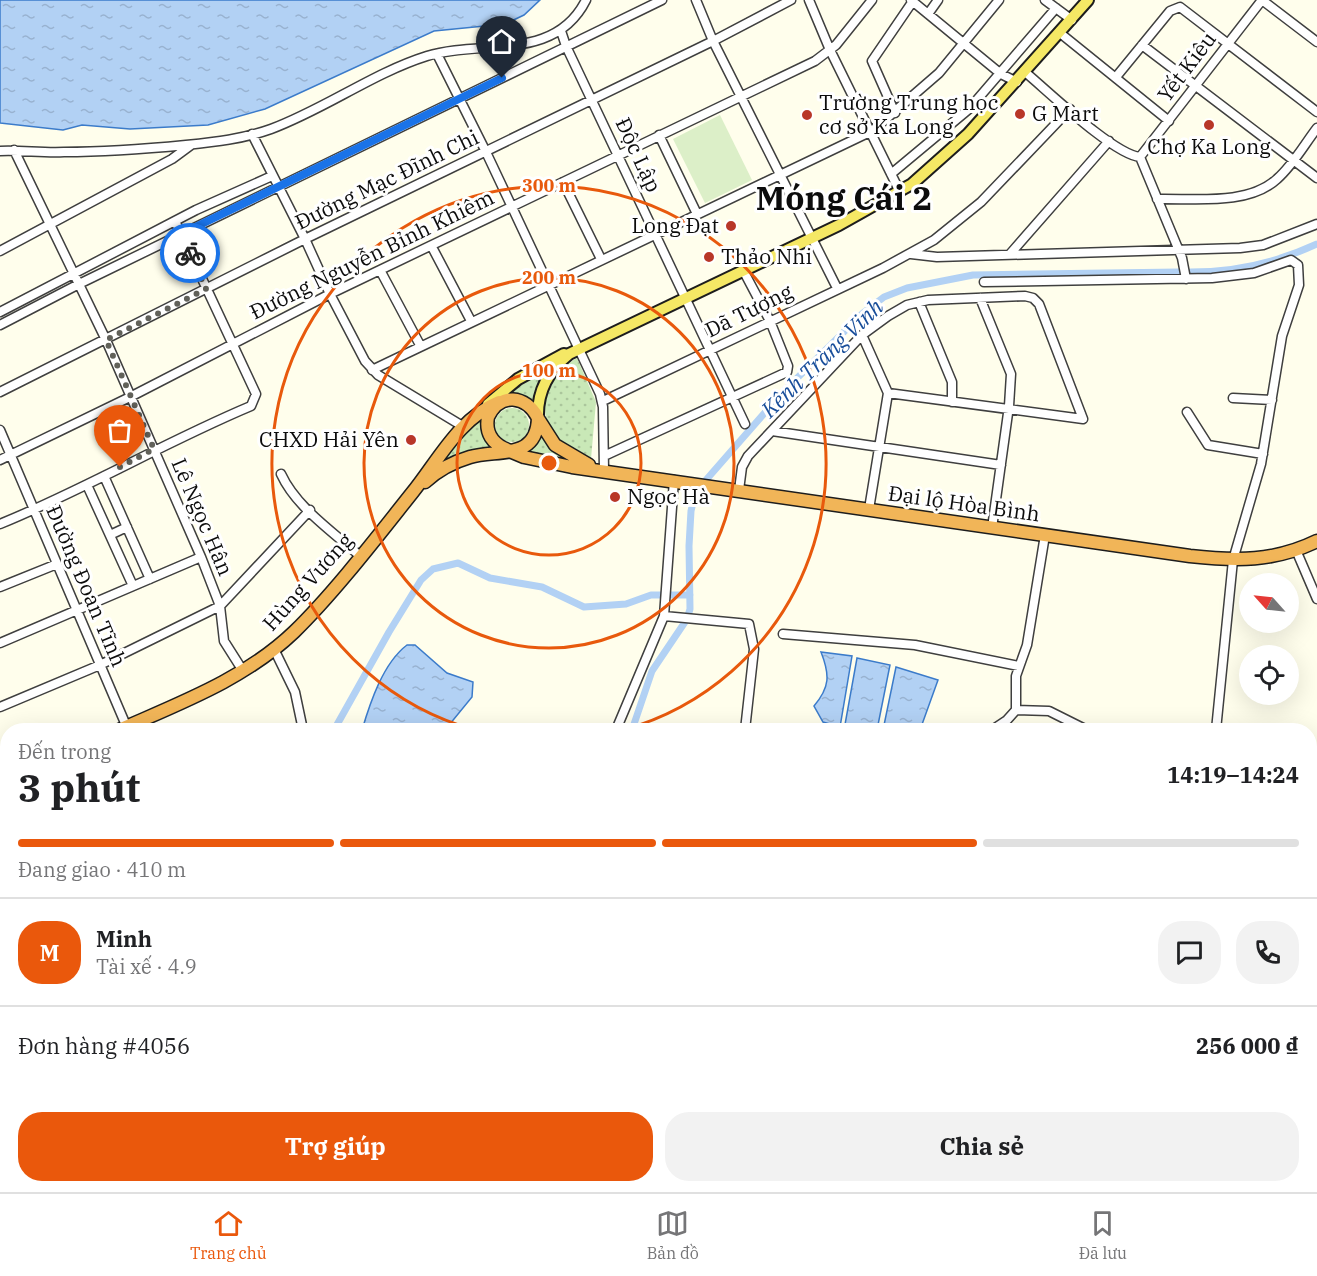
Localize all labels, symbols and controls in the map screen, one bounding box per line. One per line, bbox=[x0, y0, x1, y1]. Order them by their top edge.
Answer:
pin bbox=[476, 16, 527, 78]
icon: home bbox=[485, 25, 518, 58]
street label: Yết Kiêu bbox=[1151, 26, 1222, 107]
place label: Trường Trung học cơ sở Ka Long bbox=[819, 88, 998, 140]
place label: G Mart bbox=[1032, 99, 1099, 127]
marker: G Mart bbox=[1013, 107, 1027, 121]
marker: Trường Trung học cơ sở Ka Long bbox=[800, 108, 814, 122]
street label: Độc Lập bbox=[609, 113, 668, 196]
marker: Chợ Ka Long bbox=[1202, 118, 1216, 132]
street label: Đường Mạc Đĩnh Chi bbox=[290, 122, 483, 236]
place label: Chợ Ka Long bbox=[1147, 132, 1271, 160]
text: 300 m bbox=[522, 174, 577, 197]
district label: Móng Cái 2 bbox=[756, 176, 932, 219]
street label: Đường Nguyễn Bỉnh Khiêm bbox=[245, 183, 498, 325]
place label: Long Đạt bbox=[631, 211, 719, 239]
marker: Long Đạt bbox=[724, 219, 738, 233]
courier bbox=[160, 223, 220, 283]
icon: bike bbox=[174, 237, 207, 270]
place label: Thảo Nhi bbox=[721, 242, 812, 270]
marker: Thảo Nhi bbox=[702, 250, 716, 264]
text: 200 m bbox=[522, 266, 577, 289]
street label: Dã Tượng bbox=[700, 277, 798, 343]
water label: Kênh Tràng Vinh bbox=[754, 292, 889, 424]
text: 100 m bbox=[522, 359, 577, 382]
pin bbox=[94, 405, 145, 467]
icon: bag bbox=[103, 414, 136, 447]
place label: CHXD Hải Yên bbox=[259, 425, 399, 453]
marker: CHXD Hải Yên bbox=[404, 433, 418, 447]
centre of rings bbox=[539, 453, 559, 473]
street label: Lê Ngọc Hân bbox=[166, 454, 240, 580]
street label: Đại lộ Hòa Bình bbox=[886, 479, 1042, 528]
place label: Ngọc Hà bbox=[627, 482, 710, 510]
marker: Ngọc Hà bbox=[608, 490, 622, 504]
street label: Đường Đoan Tĩnh bbox=[40, 501, 134, 671]
street label: Hùng Vương bbox=[256, 526, 359, 636]
north arrow bbox=[1239, 573, 1299, 633]
map controls bbox=[1239, 573, 1299, 705]
button: locate bbox=[1239, 645, 1299, 705]
text: Đến trong bbox=[18, 738, 111, 765]
text: 14:19–14:24 bbox=[1167, 760, 1299, 789]
text: 3 phút bbox=[18, 762, 140, 813]
text: Đang giao · 410 m bbox=[18, 856, 186, 883]
button: chat bbox=[1158, 921, 1221, 984]
button: phone bbox=[1236, 921, 1299, 984]
text: Minh bbox=[96, 924, 152, 953]
text: M bbox=[40, 938, 59, 967]
text: Tài xế · 4.9 bbox=[96, 953, 197, 980]
text: Đơn hàng #4056 bbox=[18, 1031, 190, 1060]
text: 256 000 ₫ bbox=[1196, 1031, 1299, 1060]
button: Trợ giúp bbox=[18, 1112, 653, 1181]
button: Chia sẻ bbox=[665, 1112, 1299, 1181]
tab: Trang chủ bbox=[190, 1207, 267, 1263]
tab: Bản đồ bbox=[647, 1207, 699, 1263]
tab: Đã lưu bbox=[1079, 1207, 1127, 1263]

